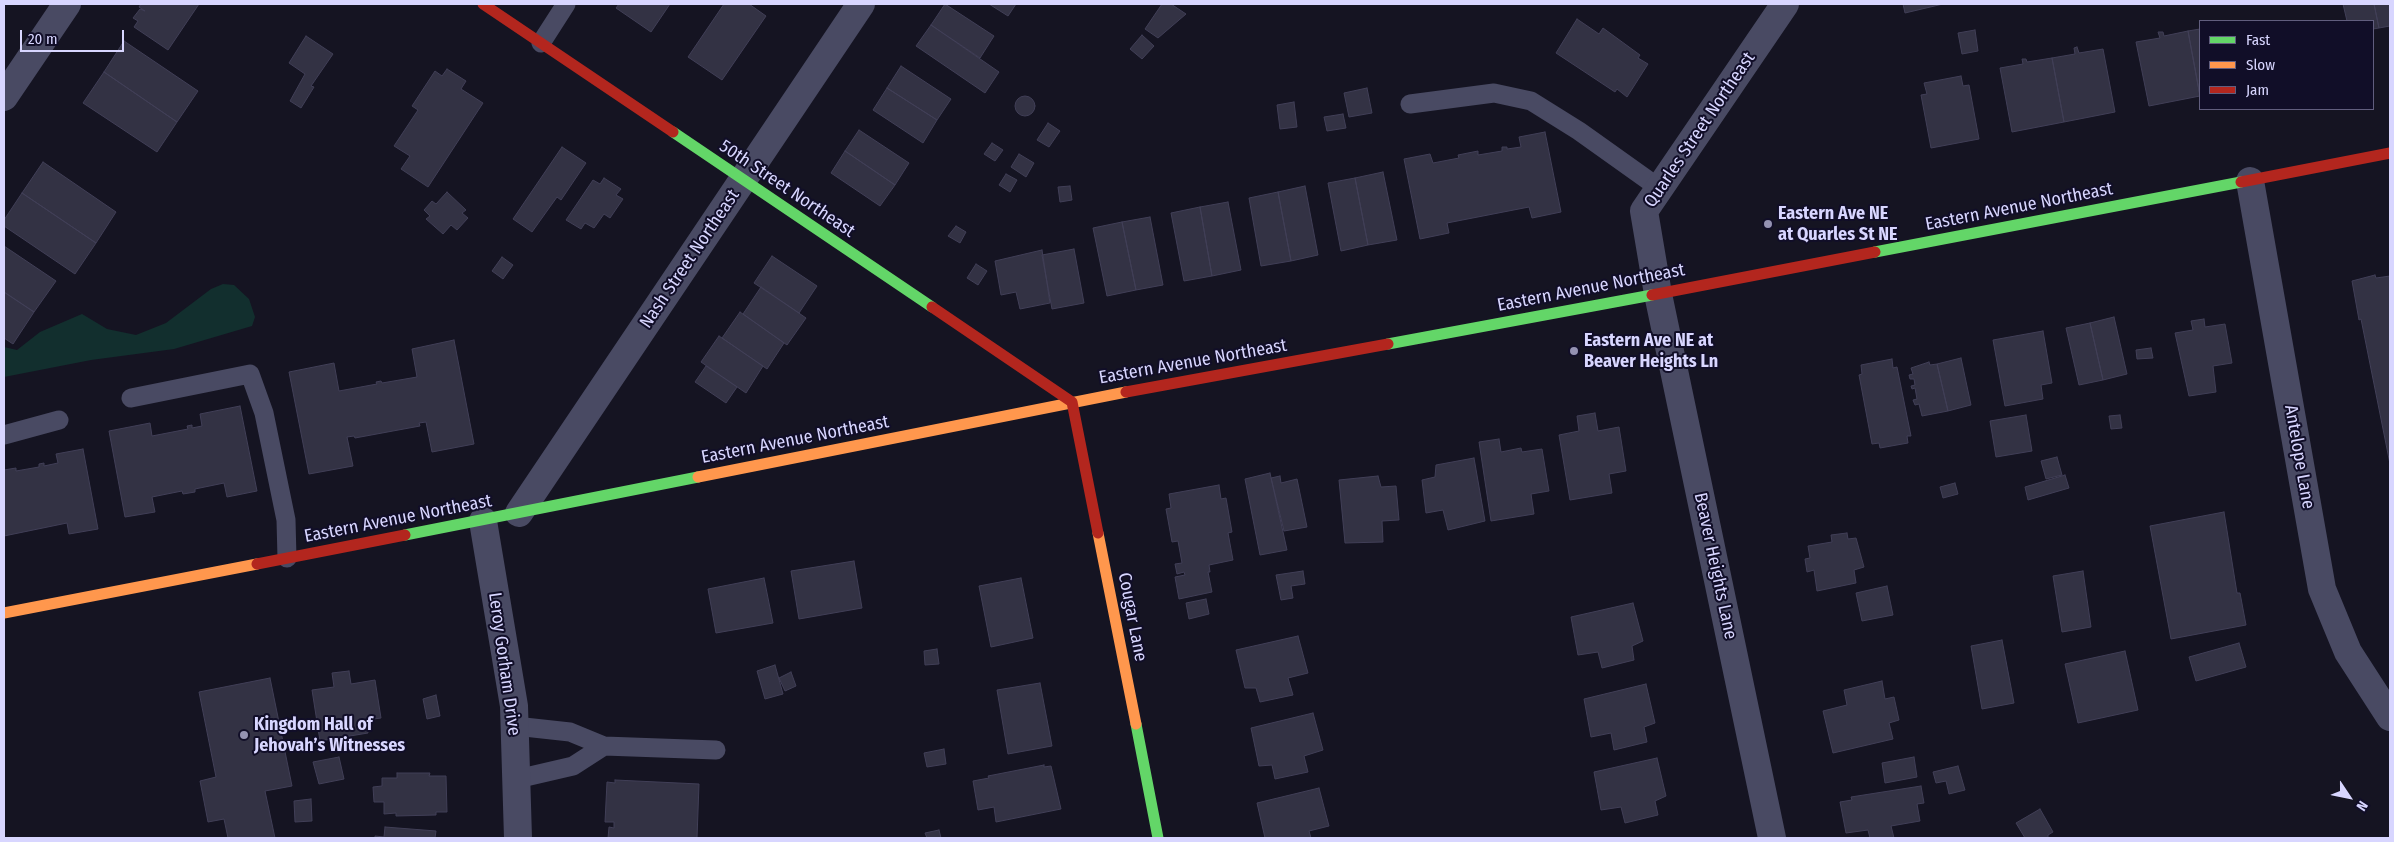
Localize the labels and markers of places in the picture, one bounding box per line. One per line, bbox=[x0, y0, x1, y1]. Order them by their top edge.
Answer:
place label: Eastern Ave NE at Quarles St NE bbox=[1778, 203, 1898, 245]
marker: Eastern Ave NE at Quarles St NE bbox=[1762, 218, 1774, 230]
place label: Eastern Ave NE at Beaver Heights Ln bbox=[1584, 330, 1718, 372]
marker: Eastern Ave NE at Beaver Heights Ln bbox=[1568, 345, 1580, 357]
place label: Kingdom Hall of Jehovah’s Witnesses bbox=[254, 714, 405, 756]
marker: Kingdom Hall of Jehovah’s Witnesses bbox=[238, 729, 250, 741]

